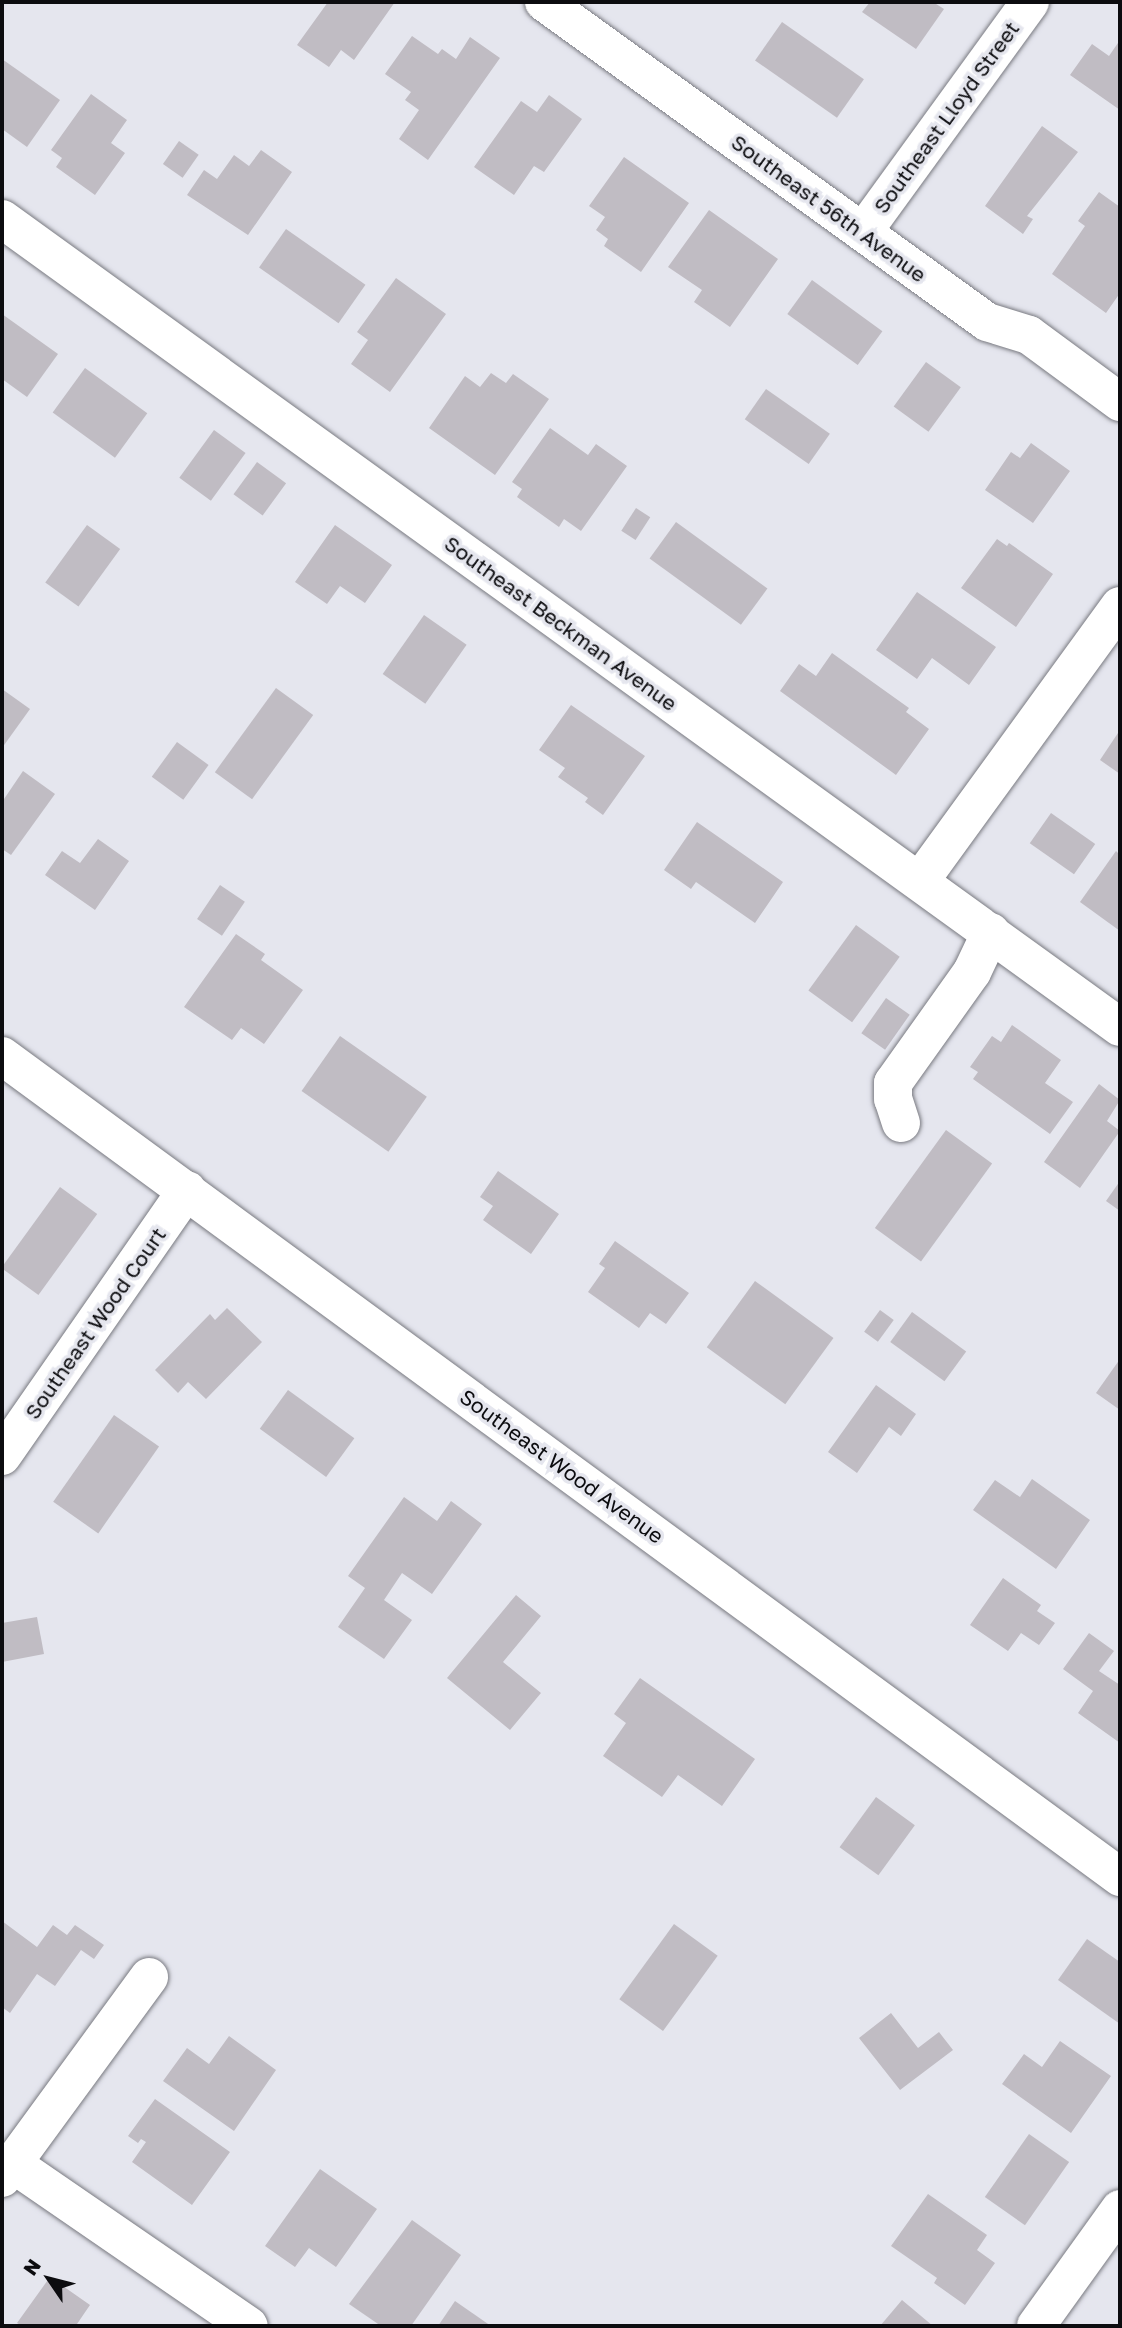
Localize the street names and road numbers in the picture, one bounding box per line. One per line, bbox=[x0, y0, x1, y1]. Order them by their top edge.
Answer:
street label: Southeast Lloyd Street bbox=[868, 16, 1024, 218]
street label: Southeast 56th Avenue bbox=[727, 129, 931, 287]
street label: Southeast Beckman Avenue bbox=[440, 530, 682, 716]
street label: Southeast Wood Court bbox=[19, 1222, 171, 1424]
street label: Southeast Wood Avenue bbox=[455, 1384, 669, 1548]

